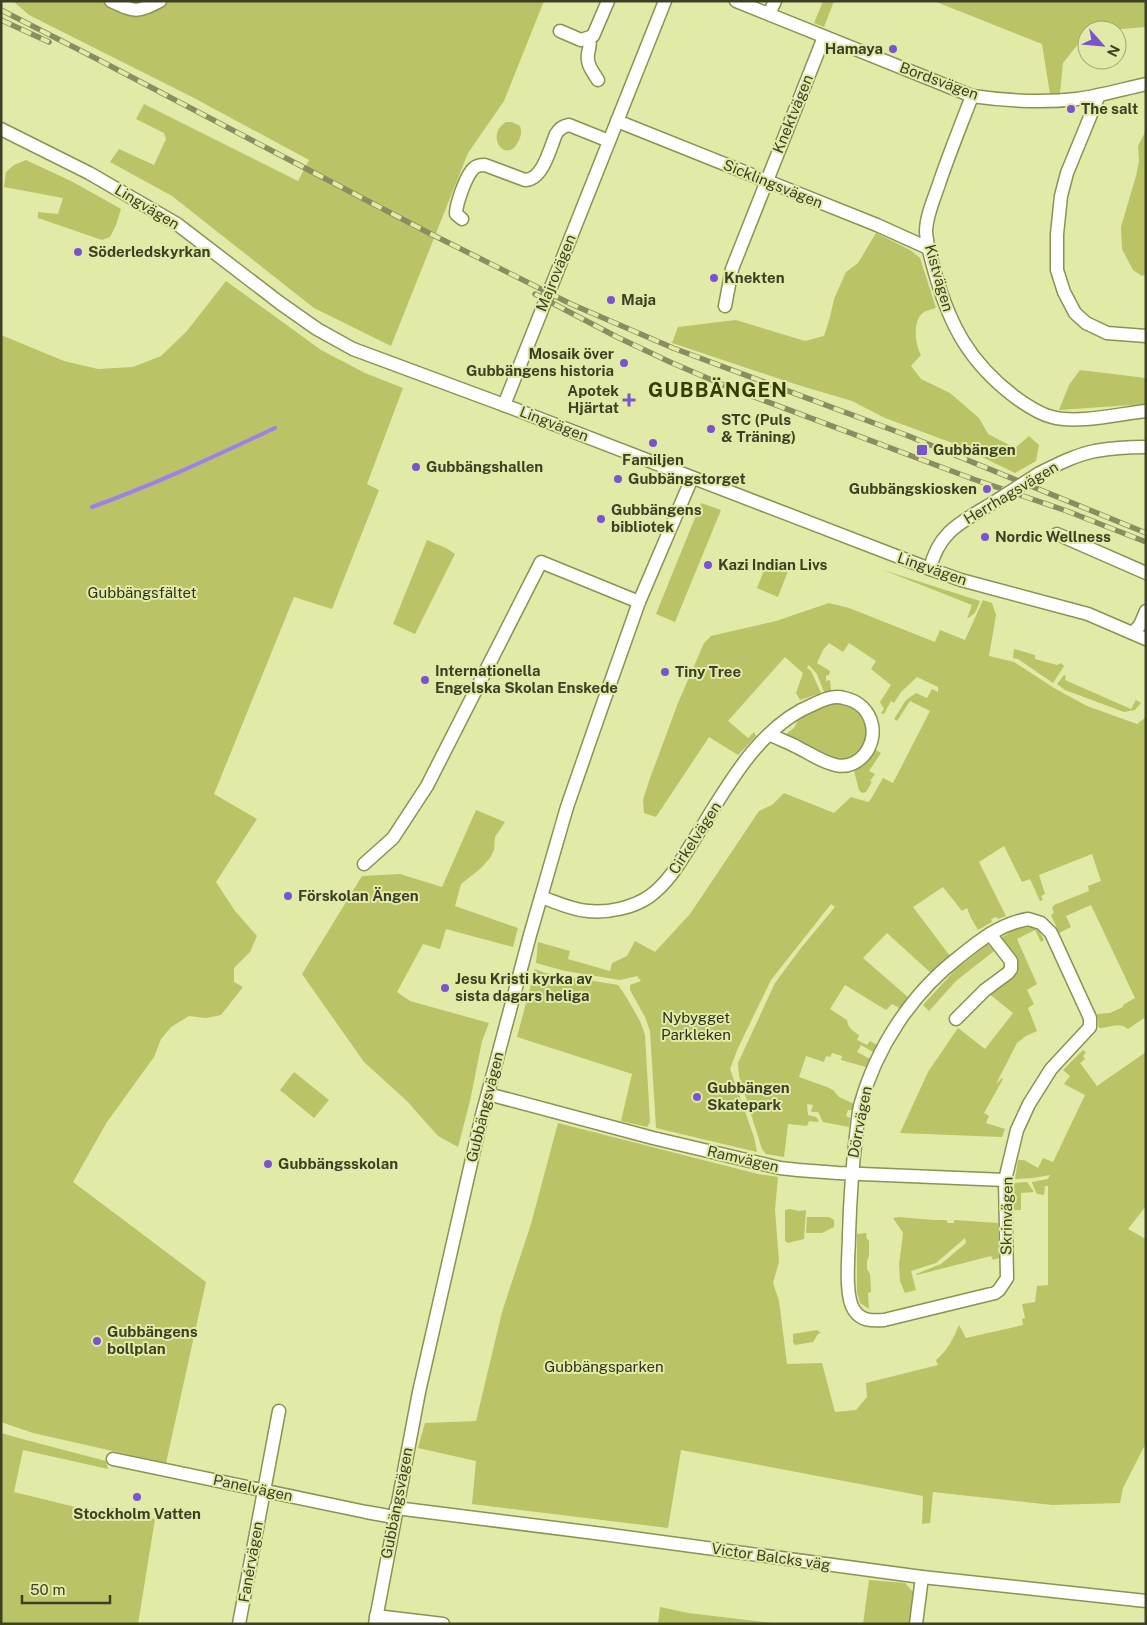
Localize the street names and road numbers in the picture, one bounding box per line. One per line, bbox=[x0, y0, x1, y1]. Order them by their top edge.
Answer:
street label: Bordsvägen bbox=[897, 58, 981, 103]
street label: Knektvägen bbox=[769, 72, 816, 156]
street label: Sicklingsvägen bbox=[721, 156, 825, 211]
street label: Lingvägen bbox=[112, 181, 183, 233]
street label: Majrovägen bbox=[532, 232, 579, 314]
street label: Kistvägen bbox=[922, 242, 957, 313]
street label: Lingvägen bbox=[517, 403, 591, 444]
street label: Herrhagsvägen bbox=[960, 458, 1061, 527]
street label: Lingvägen bbox=[895, 549, 969, 588]
street label: Cirkelvägen bbox=[665, 798, 724, 877]
street label: Gubbängsvägen bbox=[463, 1050, 506, 1164]
street label: Dörrvägen bbox=[844, 1085, 875, 1159]
street label: Ramvägen bbox=[706, 1142, 781, 1175]
street label: Skrinvägen bbox=[997, 1177, 1016, 1255]
street label: Gubbängsvägen bbox=[377, 1446, 416, 1560]
street label: Panelvägen bbox=[212, 1471, 295, 1504]
street label: Fanérvägen bbox=[235, 1520, 266, 1604]
street label: Victor Balcks väg bbox=[710, 1540, 832, 1573]

